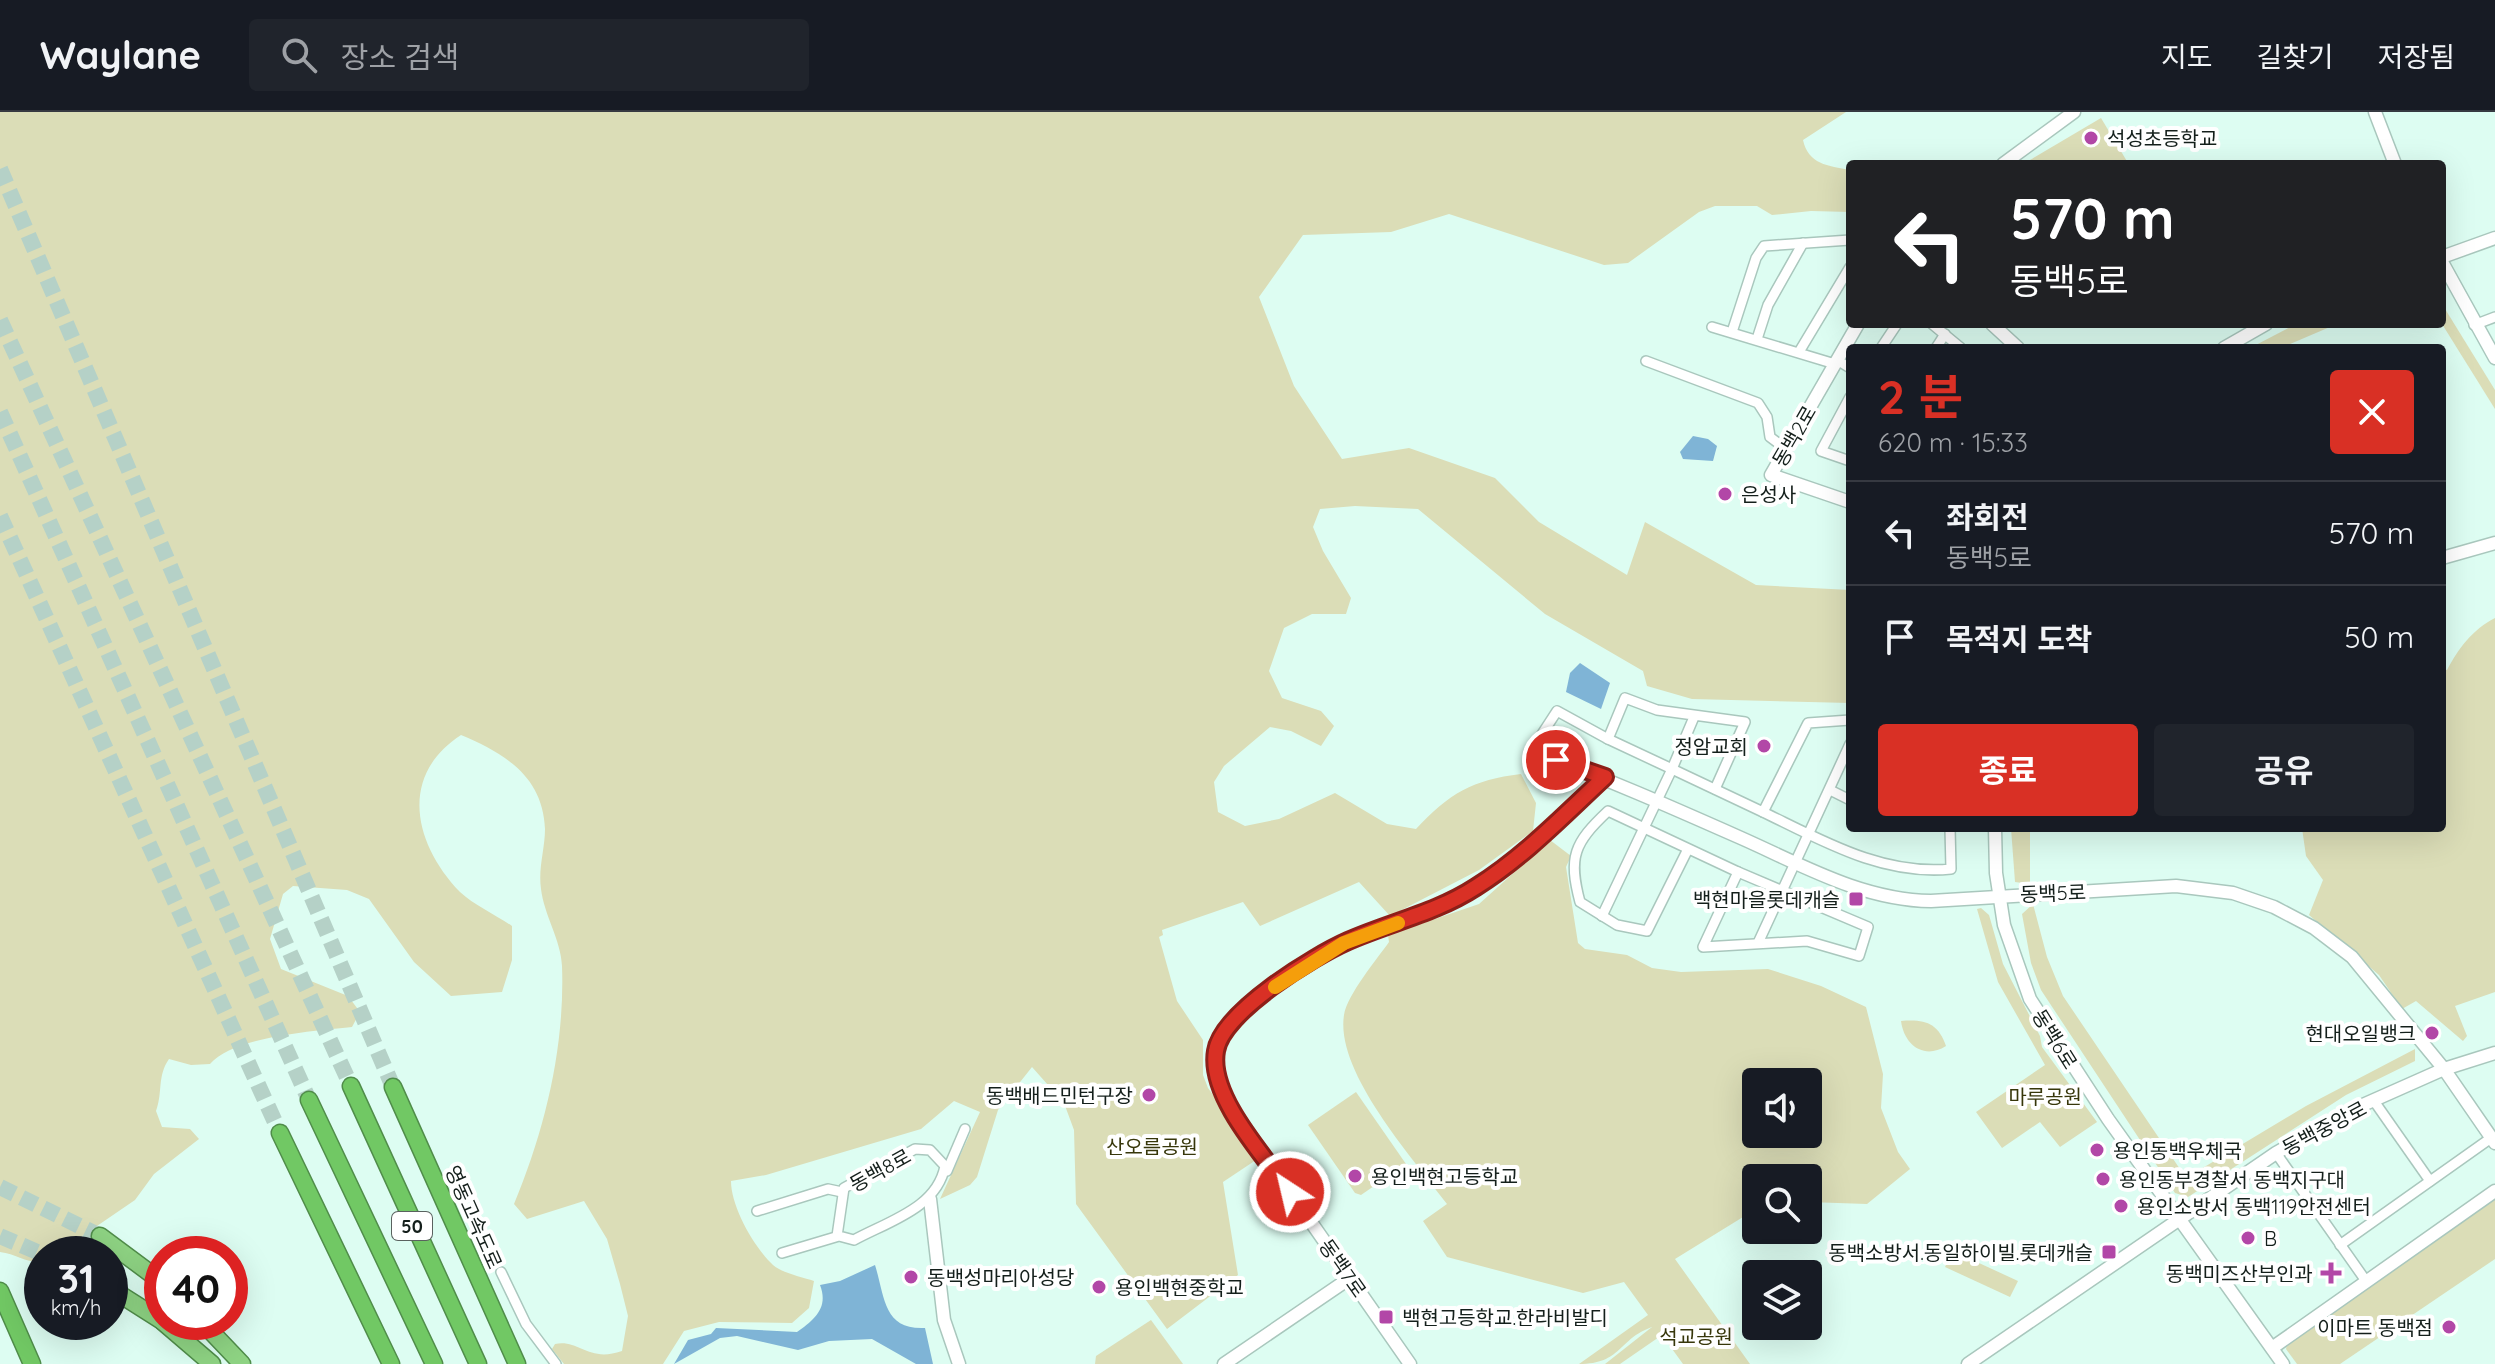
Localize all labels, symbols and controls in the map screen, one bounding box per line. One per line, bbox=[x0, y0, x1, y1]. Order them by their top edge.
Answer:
search box bbox=[249, 19, 809, 91]
text: Waylane bbox=[40, 31, 201, 79]
icon: search bbox=[277, 33, 321, 77]
text: 장소 검색 bbox=[341, 38, 459, 76]
text: 지도 bbox=[2161, 39, 2212, 74]
text: 길찾기 bbox=[2256, 39, 2334, 74]
text: 저장됨 bbox=[2378, 39, 2455, 74]
place label: 석성초등학교 bbox=[2107, 126, 2217, 151]
marker: 석성초등학교 bbox=[2082, 129, 2100, 147]
text: 570 m bbox=[2010, 183, 2175, 253]
icon: left bbox=[1878, 192, 1982, 296]
text: 동백5로 bbox=[2010, 258, 2129, 303]
text: 2 분 bbox=[1878, 366, 1963, 426]
button: close bbox=[2330, 370, 2414, 454]
street label: 동백2로 bbox=[1767, 401, 1821, 471]
text: 620 m · 15:33 bbox=[1878, 426, 2028, 459]
place label: 은성사 bbox=[1741, 482, 1796, 507]
marker: 은성사 bbox=[1716, 485, 1734, 503]
text: 좌회전 bbox=[1946, 498, 2029, 536]
icon: left bbox=[1878, 511, 1922, 555]
text: 570 m bbox=[2329, 514, 2414, 552]
text: 동백5로 bbox=[1946, 541, 2032, 574]
icon: arrive bbox=[1878, 615, 1922, 659]
text: 50 m bbox=[2344, 618, 2414, 656]
text: 목적지 도착 bbox=[1946, 620, 2092, 658]
button: 종료 bbox=[1878, 724, 2138, 816]
button: 공유 bbox=[2154, 724, 2414, 816]
pin bbox=[1522, 726, 1590, 794]
place label: 정암교회 bbox=[1674, 734, 1748, 759]
marker: 정암교회 bbox=[1755, 737, 1773, 755]
icon: arrive bbox=[1534, 738, 1578, 782]
street label: 동백5로 bbox=[2020, 879, 2086, 907]
place label: 백현마을롯데캐슬 bbox=[1693, 887, 1840, 912]
marker: 백현마을롯데캐슬 bbox=[1847, 890, 1865, 908]
street label: 동백6로 bbox=[2027, 1004, 2083, 1074]
place label: 현대오일뱅크 bbox=[2306, 1021, 2416, 1046]
marker: 현대오일뱅크 bbox=[2423, 1024, 2441, 1042]
map controls bbox=[1742, 1068, 1822, 1340]
button: sound bbox=[1742, 1068, 1822, 1148]
place label: 동백배드민턴구장 bbox=[986, 1083, 1133, 1108]
park label: 마루공원 bbox=[2008, 1084, 2082, 1109]
marker: 동백배드민턴구장 bbox=[1140, 1086, 1158, 1104]
street label: 동백중앙로 bbox=[2278, 1095, 2370, 1161]
park label: 산오름공원 bbox=[1106, 1134, 1198, 1159]
place label: 용인동백우체국 bbox=[2113, 1138, 2242, 1163]
marker: 용인동백우체국 bbox=[2088, 1141, 2106, 1159]
street label: 동백8로 bbox=[845, 1143, 915, 1197]
position arrow bbox=[1248, 1150, 1332, 1234]
street label: 영동고속도로 bbox=[440, 1161, 508, 1273]
place label: 용인백현고등학교 bbox=[1371, 1164, 1518, 1189]
button: search bbox=[1742, 1164, 1822, 1244]
marker: 용인백현고등학교 bbox=[1346, 1167, 1364, 1185]
place label: 용인동부경찰서 동백지구대 bbox=[2119, 1167, 2345, 1192]
marker: 용인동부경찰서 동백지구대 bbox=[2094, 1170, 2112, 1188]
place label: 용인소방서 동백119안전센터 bbox=[2137, 1194, 2371, 1219]
marker: 용인소방서 동백119안전센터 bbox=[2112, 1197, 2130, 1215]
road number: 50 bbox=[392, 1212, 432, 1240]
place label: B bbox=[2264, 1226, 2277, 1251]
marker: B bbox=[2239, 1229, 2257, 1247]
street label: 동백7로 bbox=[1314, 1234, 1372, 1302]
speed limit sign: 40 bbox=[144, 1236, 248, 1340]
place label: 동백소방서.동일하이빌.롯데캐슬 bbox=[1828, 1240, 2093, 1265]
marker: 동백소방서.동일하이빌.롯데캐슬 bbox=[2100, 1243, 2118, 1261]
text: 31 bbox=[57, 1253, 95, 1303]
button: layers bbox=[1742, 1260, 1822, 1340]
place label: 동백미즈산부인과 bbox=[2166, 1261, 2313, 1286]
marker: 동백미즈산부인과 bbox=[2320, 1262, 2342, 1284]
place label: 동백성마리아성당 bbox=[927, 1265, 1074, 1290]
marker: 동백성마리아성당 bbox=[902, 1268, 920, 1286]
place label: 용인백현중학교 bbox=[1115, 1275, 1244, 1300]
marker: 용인백현중학교 bbox=[1090, 1278, 1108, 1296]
text: km/h bbox=[51, 1295, 101, 1320]
place label: 백현고등학교.한라비발디 bbox=[1402, 1305, 1608, 1330]
marker: 백현고등학교.한라비발디 bbox=[1377, 1308, 1395, 1326]
place label: 이마트 동백점 bbox=[2317, 1315, 2433, 1340]
marker: 이마트 동백점 bbox=[2440, 1318, 2458, 1336]
park label: 석교공원 bbox=[1659, 1324, 1733, 1349]

